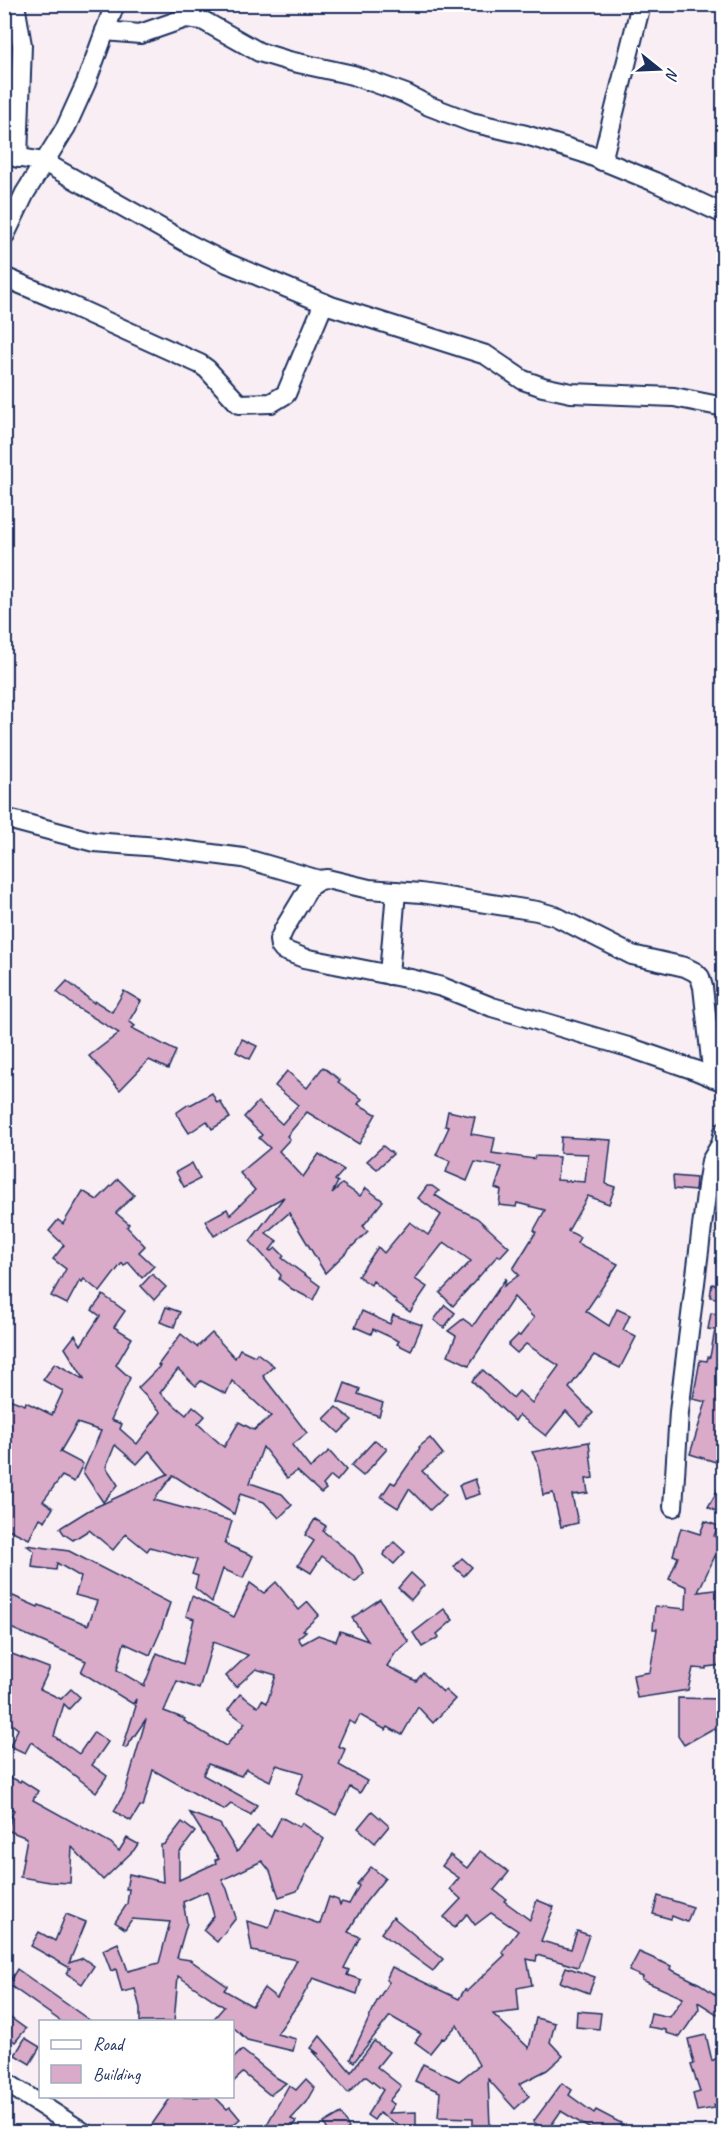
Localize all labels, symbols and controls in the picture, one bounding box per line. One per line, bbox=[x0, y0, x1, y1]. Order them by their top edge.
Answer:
north arrow bbox=[629, 39, 689, 99]
text: N bbox=[660, 66, 683, 84]
legend bbox=[39, 2020, 234, 2098]
text: Road bbox=[93, 2033, 126, 2055]
text: Building bbox=[93, 2063, 142, 2085]

